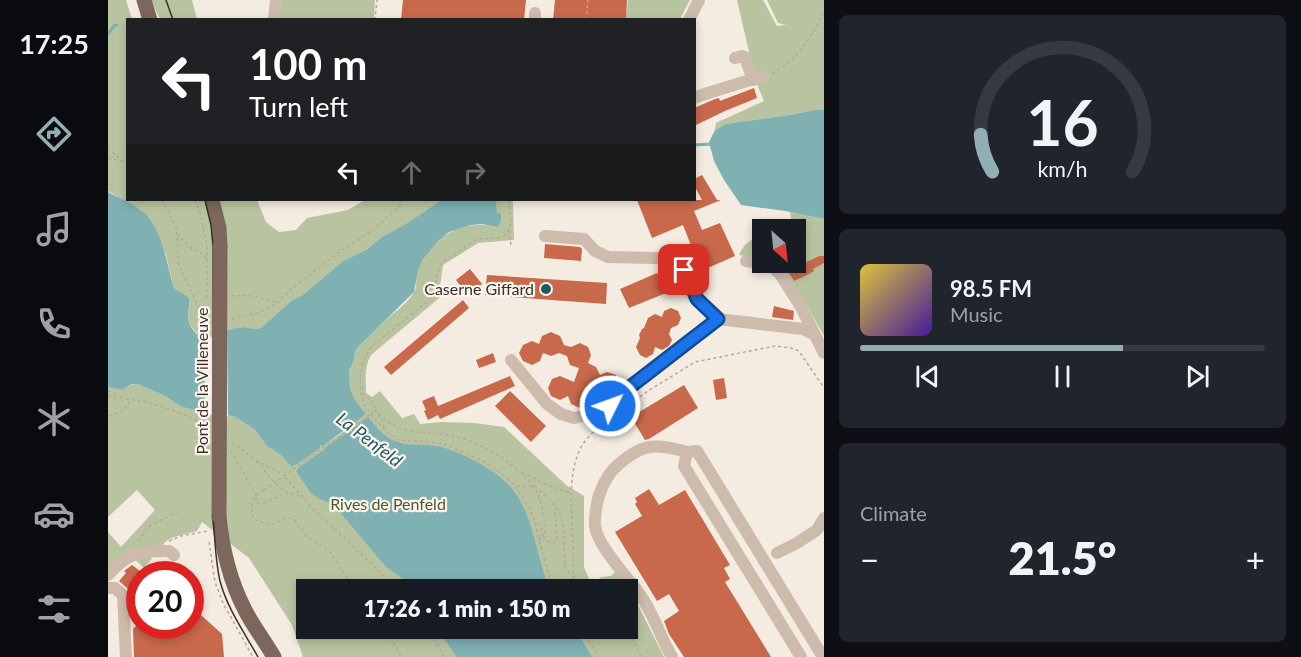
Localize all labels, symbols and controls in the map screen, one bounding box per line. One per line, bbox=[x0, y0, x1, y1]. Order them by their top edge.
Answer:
text: 17:25 bbox=[19, 27, 89, 60]
text: 100 m bbox=[249, 39, 367, 89]
icon: left bbox=[150, 42, 228, 120]
text: 16 bbox=[1026, 84, 1099, 159]
text: Turn left bbox=[249, 90, 348, 123]
icon: directions bbox=[33, 113, 75, 155]
icon: left bbox=[332, 156, 365, 189]
icon: ahead bbox=[395, 156, 428, 189]
icon: right bbox=[458, 156, 491, 189]
text: km/h bbox=[1037, 156, 1088, 182]
icon: music bbox=[33, 208, 75, 250]
north arrow bbox=[752, 219, 806, 273]
map controls bbox=[752, 219, 806, 273]
pin bbox=[658, 244, 709, 295]
icon: arrive bbox=[667, 253, 700, 286]
text: 98.5 FM bbox=[950, 275, 1032, 302]
place label: Caserne Giffard bbox=[424, 279, 534, 298]
marker: Caserne Giffard bbox=[539, 282, 553, 296]
text: Music bbox=[950, 302, 1003, 326]
icon: phone bbox=[33, 303, 75, 345]
street label: Pont de la Villeneuve bbox=[192, 307, 211, 455]
icon: previous bbox=[911, 360, 944, 393]
icon: pause bbox=[1046, 360, 1079, 393]
icon: next bbox=[1181, 360, 1214, 393]
position arrow bbox=[578, 374, 642, 438]
icon: climate bbox=[33, 398, 75, 440]
water label: La Penfeld bbox=[332, 407, 407, 471]
icon: car bbox=[33, 493, 75, 535]
park label: Rives de Penfeld bbox=[330, 494, 446, 513]
text: Climate bbox=[860, 501, 927, 525]
text: 21.5° bbox=[1009, 531, 1116, 585]
text: − bbox=[860, 539, 879, 579]
text: + bbox=[1246, 539, 1265, 579]
speed limit sign: 20 bbox=[126, 561, 204, 639]
icon: filters bbox=[33, 588, 75, 630]
text: 17:26 · 1 min · 150 m bbox=[364, 595, 570, 622]

